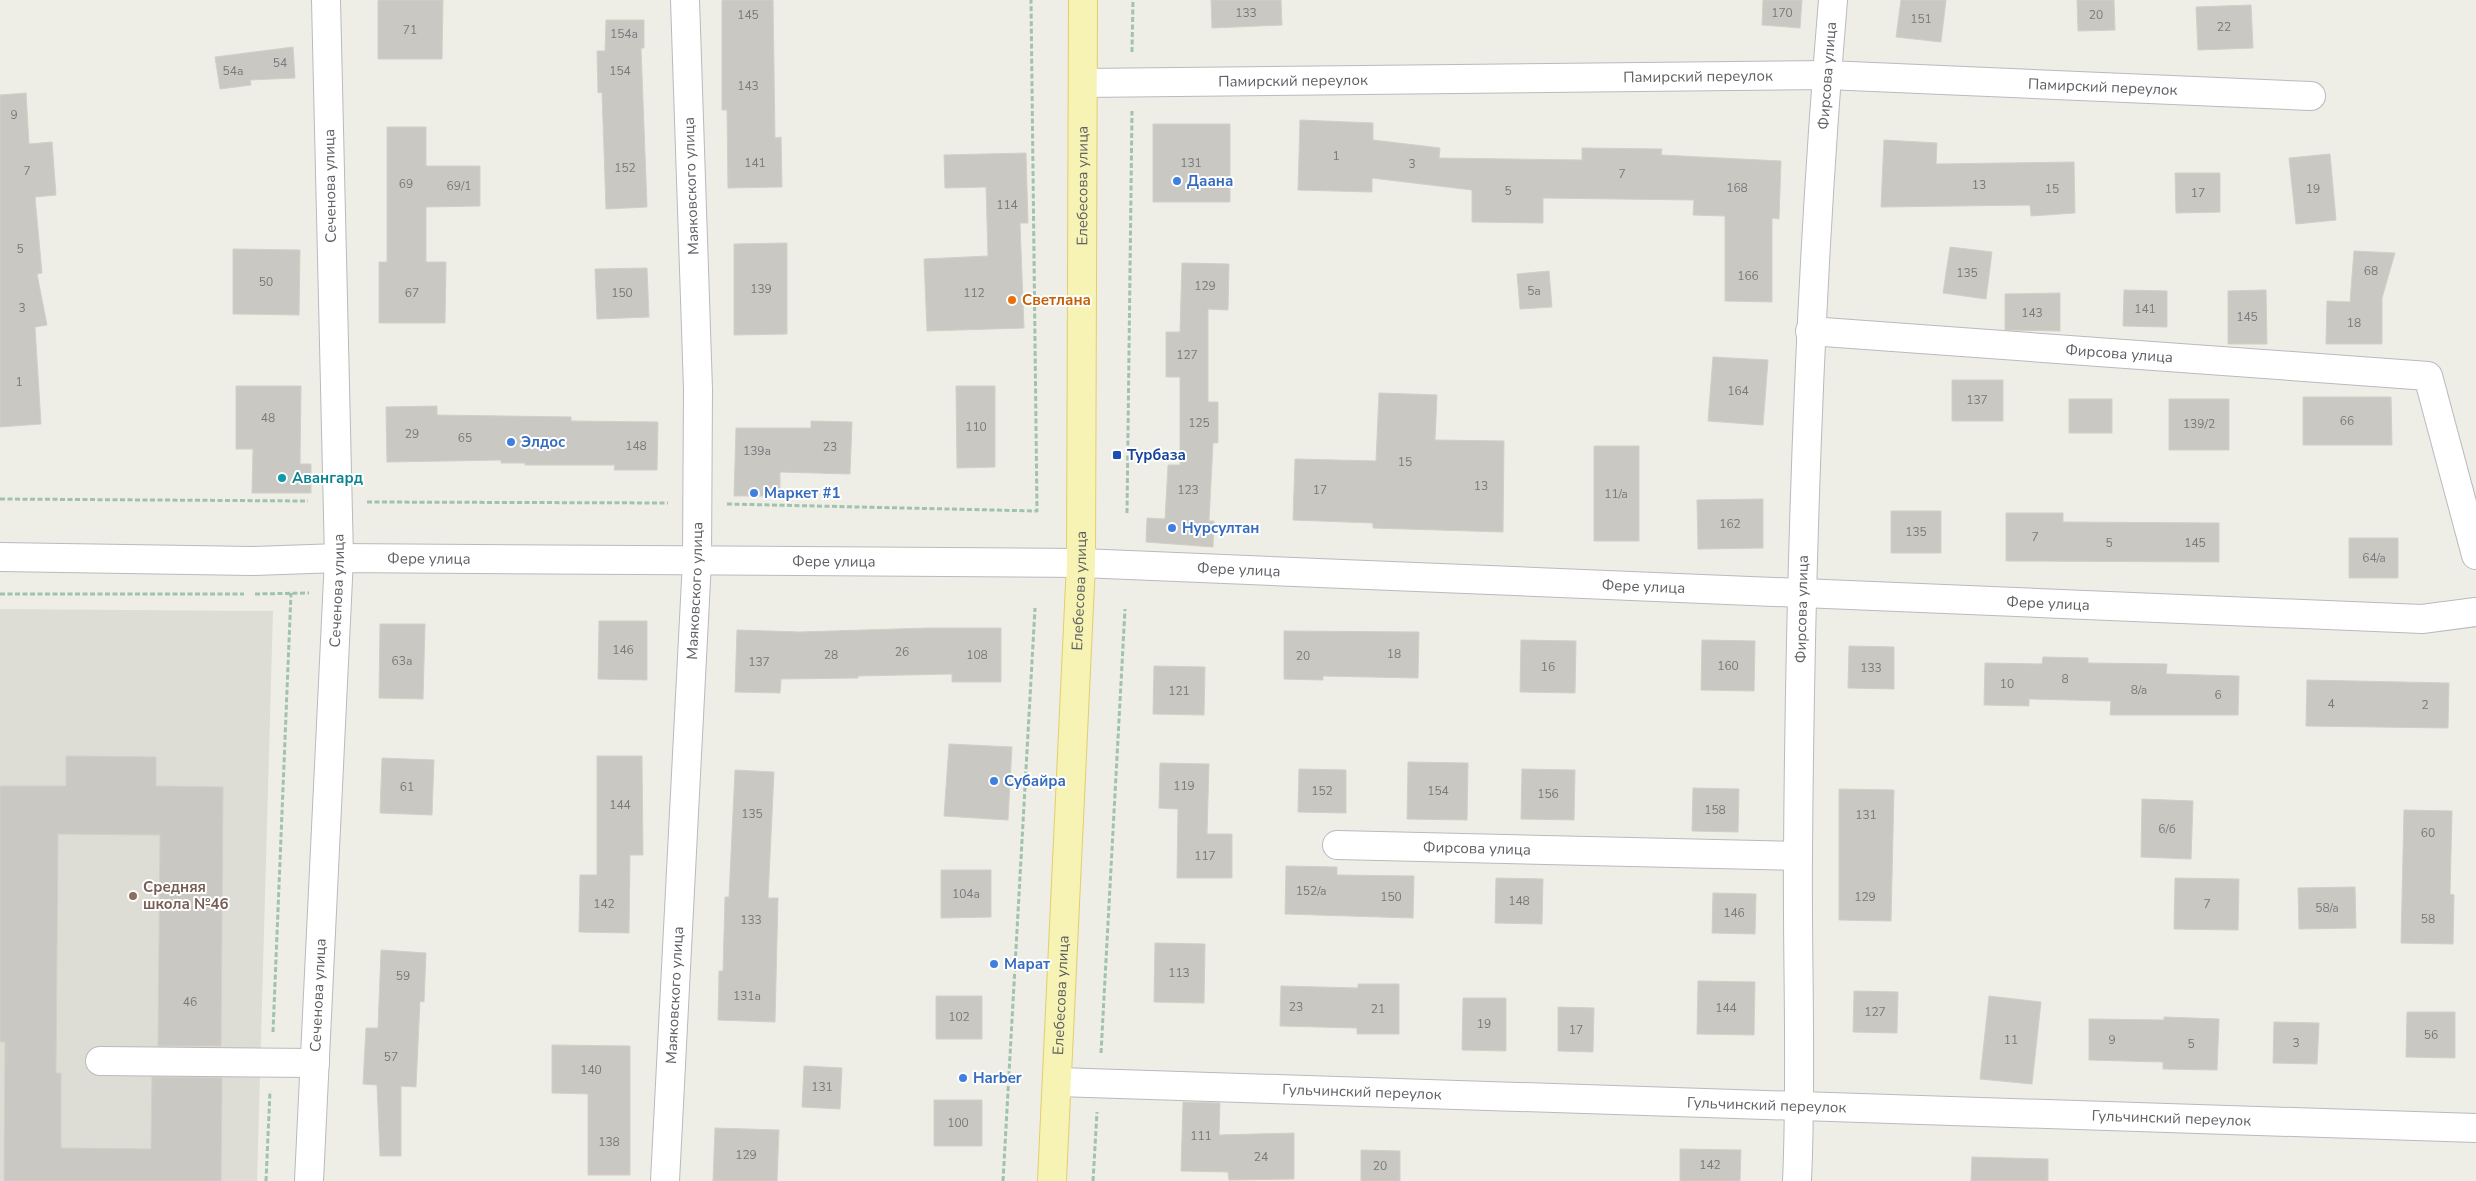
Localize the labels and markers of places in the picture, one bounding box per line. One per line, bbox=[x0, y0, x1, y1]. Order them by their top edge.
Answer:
place label: Даана bbox=[1187, 171, 1233, 191]
marker: Даана bbox=[1171, 175, 1183, 187]
place label: Светлана bbox=[1022, 290, 1091, 310]
marker: Светлана bbox=[1006, 294, 1018, 306]
place label: Элдос bbox=[521, 432, 565, 452]
marker: Элдос bbox=[505, 436, 517, 448]
place label: Турбаза bbox=[1127, 445, 1186, 465]
marker: Турбаза bbox=[1111, 449, 1123, 461]
place label: Авангард bbox=[292, 468, 363, 488]
marker: Авангард bbox=[276, 472, 288, 484]
place label: Маркет #1 bbox=[764, 483, 841, 503]
marker: Маркет #1 bbox=[748, 487, 760, 499]
place label: Нурсултан bbox=[1182, 518, 1259, 538]
marker: Нурсултан bbox=[1166, 522, 1178, 534]
place label: Субайра bbox=[1004, 771, 1066, 791]
marker: Субайра bbox=[988, 775, 1000, 787]
place label: Средняя школа №46 bbox=[143, 877, 229, 914]
marker: Средняя школа №46 bbox=[127, 890, 139, 902]
place label: Марат bbox=[1004, 954, 1050, 974]
marker: Марат bbox=[988, 958, 1000, 970]
place label: Harber bbox=[973, 1068, 1022, 1088]
marker: Harber bbox=[957, 1072, 969, 1084]

